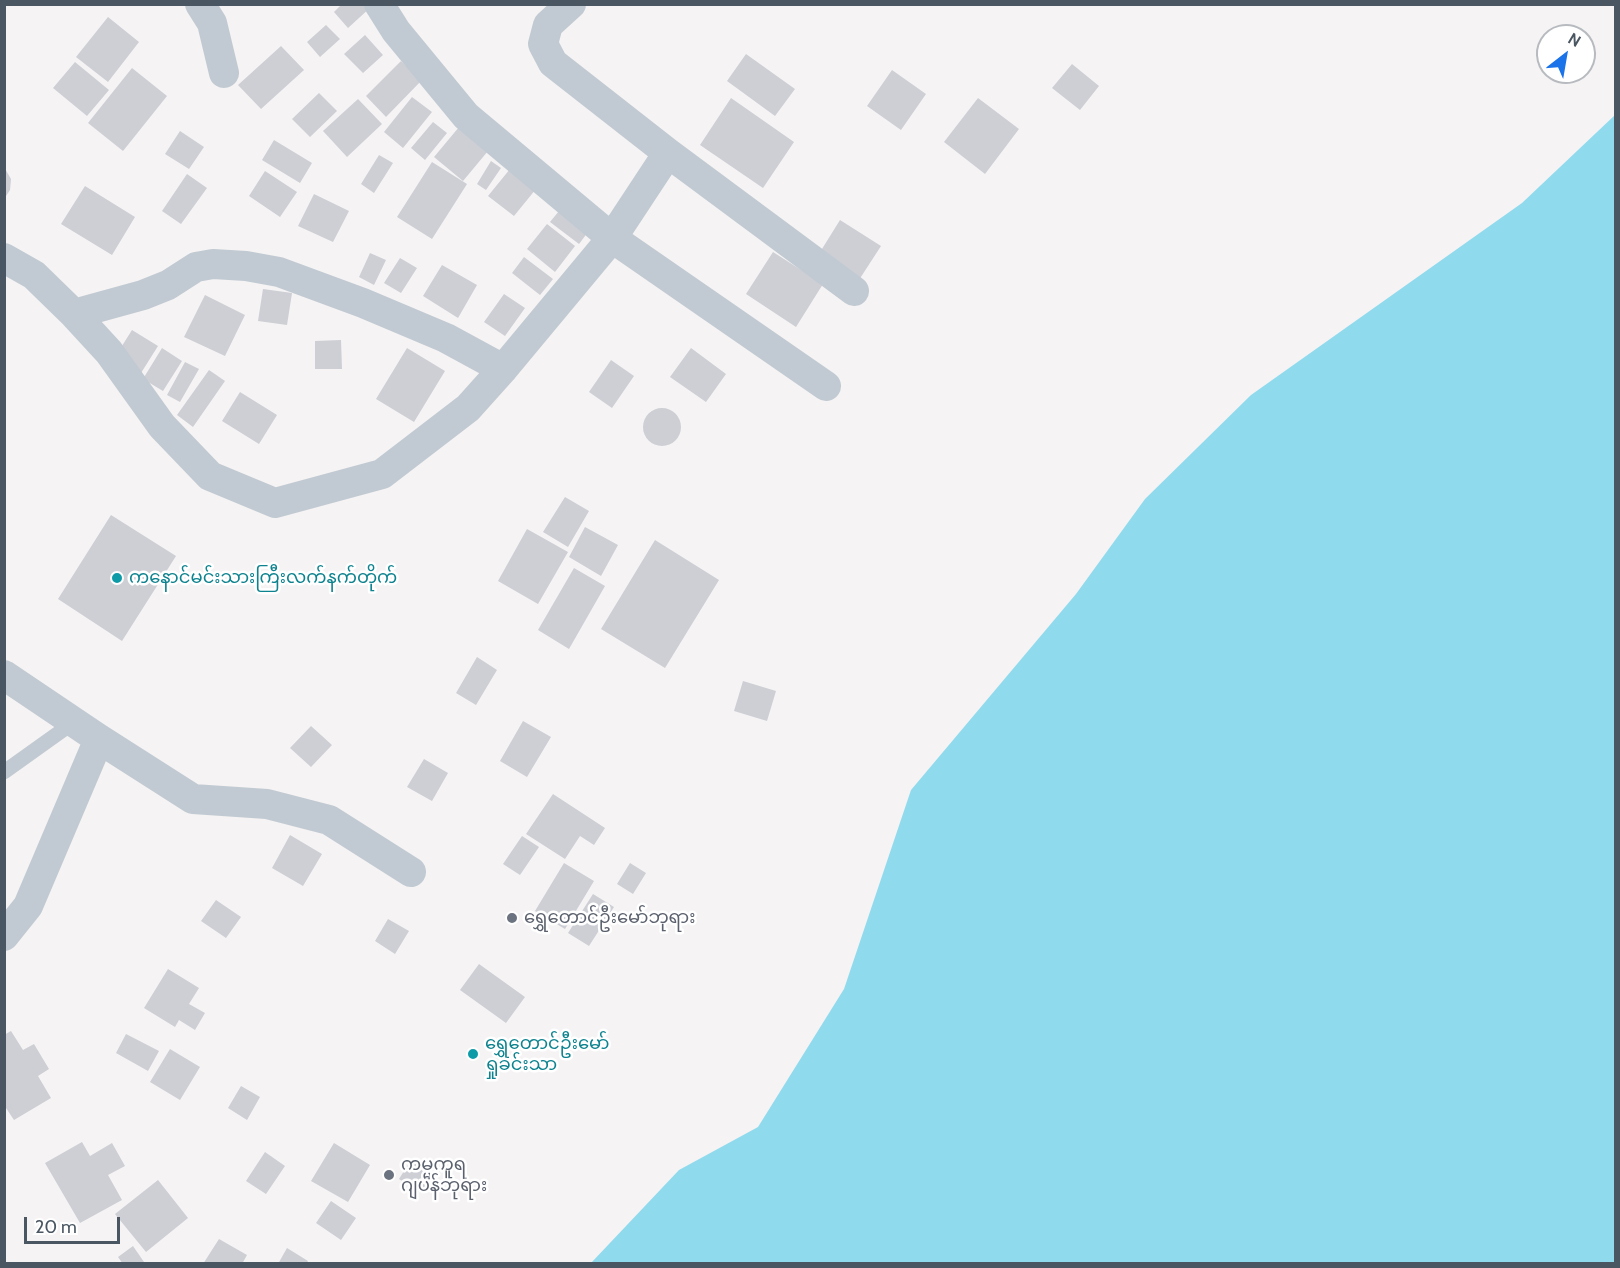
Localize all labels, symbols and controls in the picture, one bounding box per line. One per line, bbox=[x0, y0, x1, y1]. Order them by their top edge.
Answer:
north arrow bbox=[1536, 24, 1596, 84]
text: N bbox=[1565, 29, 1584, 51]
place label: ကနောင်မင်းသားကြီးလက်နက်တိုက် bbox=[129, 567, 397, 589]
marker: ကနောင်မင်းသားကြီးလက်နက်တိုက် bbox=[110, 571, 124, 585]
place label: ရွှေတောင်ဦးမော်ဘုရား bbox=[524, 907, 695, 929]
marker: ရွှေတောင်ဦးမော်ဘုရား bbox=[505, 911, 519, 925]
place label: ရွှေတောင်ဦးမော် ရှုခင်းသာ bbox=[485, 1033, 609, 1076]
marker: ရွှေတောင်ဦးမော် ရှုခင်းသာ bbox=[466, 1047, 480, 1061]
place label: ကမ္မကူရ ဂျပန်ဘုရား bbox=[401, 1154, 487, 1196]
marker: ကမ္မကူရ ဂျပန်ဘုရား bbox=[382, 1168, 396, 1182]
scale bar bbox=[27, 1205, 123, 1243]
text: 20 m bbox=[35, 1216, 77, 1238]

